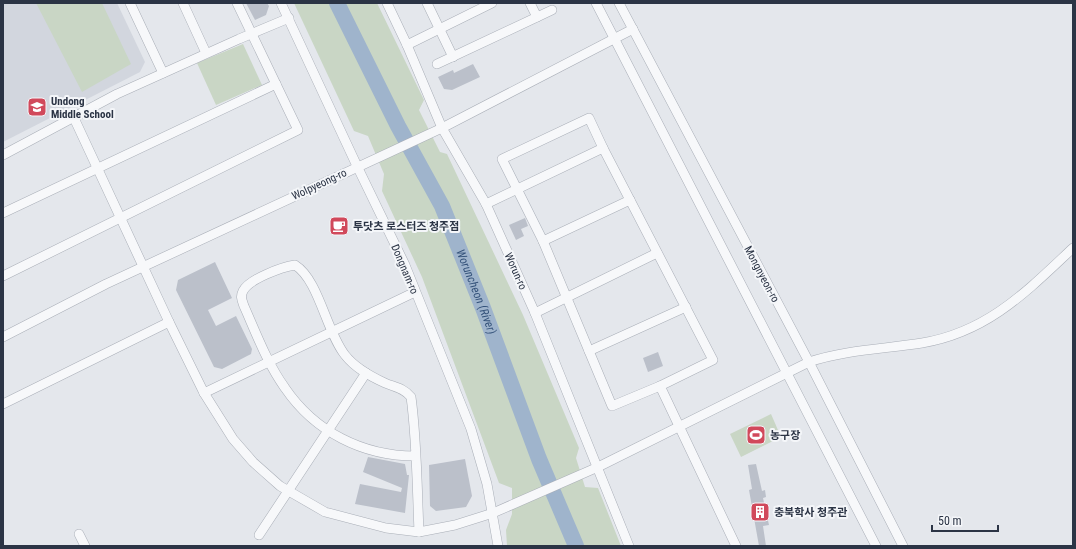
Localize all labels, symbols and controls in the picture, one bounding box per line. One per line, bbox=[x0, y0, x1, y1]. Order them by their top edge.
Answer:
place label: Undong Middle School bbox=[51, 95, 114, 121]
school or university icon: Undong Middle School bbox=[26, 96, 48, 118]
street label: Wolpyeong-ro bbox=[290, 166, 349, 203]
cafe icon: 투닷츠 로스터즈 청주점 bbox=[328, 215, 350, 237]
place label: 투닷츠 로스터즈 청주점 bbox=[353, 220, 459, 233]
street label: Dongnam-ro bbox=[388, 242, 421, 297]
street label: Mongnyeon-ro bbox=[741, 244, 782, 305]
water label: Woruncheon (River) bbox=[453, 247, 499, 337]
street label: Worun-ro bbox=[502, 251, 530, 292]
sports icon: 농구장 bbox=[745, 424, 767, 446]
place label: 농구장 bbox=[770, 429, 800, 442]
building icon: 충북학사 청주관 bbox=[749, 501, 771, 523]
place label: 충북학사 청주관 bbox=[774, 506, 847, 519]
scale bar bbox=[932, 507, 998, 533]
text: 50 m bbox=[938, 514, 962, 528]

